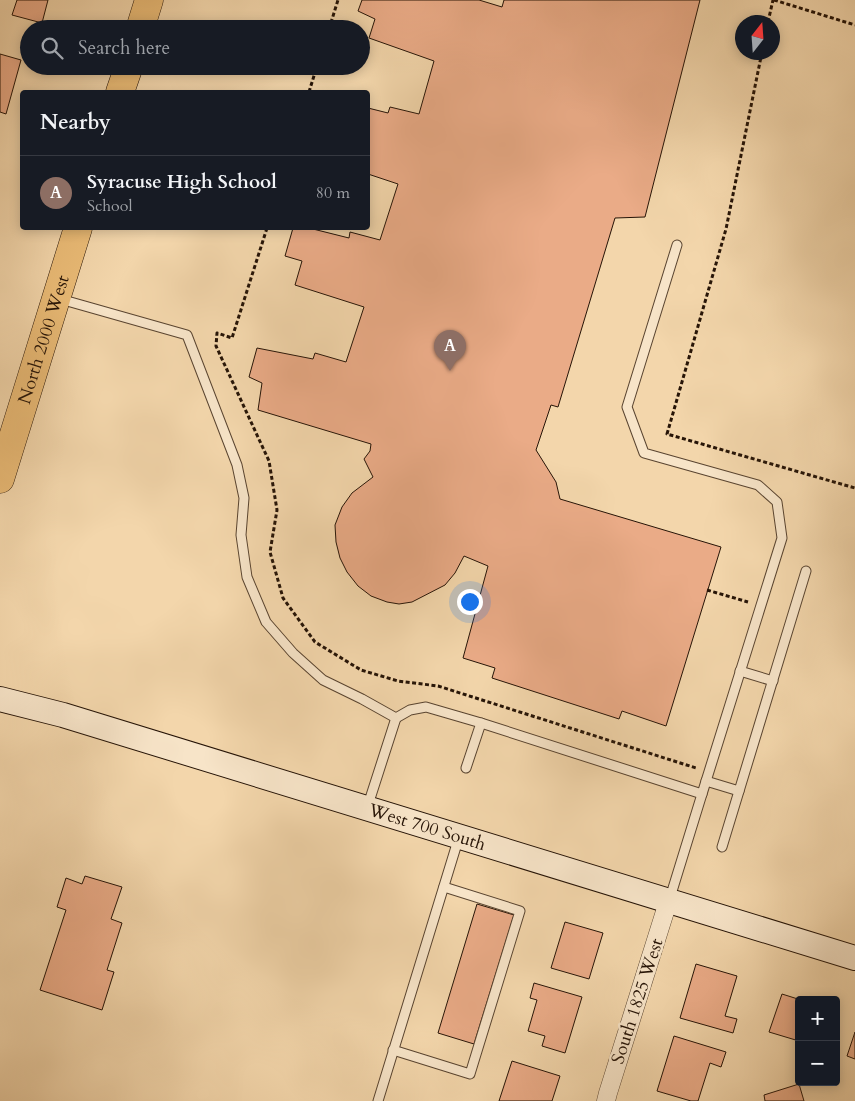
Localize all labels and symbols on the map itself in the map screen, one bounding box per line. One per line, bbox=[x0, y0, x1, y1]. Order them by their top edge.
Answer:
north arrow bbox=[735, 15, 780, 60]
street label: North 2000 West bbox=[12, 272, 76, 407]
pin: A bbox=[434, 330, 466, 371]
your location bbox=[457, 589, 483, 615]
street label: West 700 South bbox=[364, 797, 489, 857]
street label: South 1825 West bbox=[605, 935, 670, 1067]

